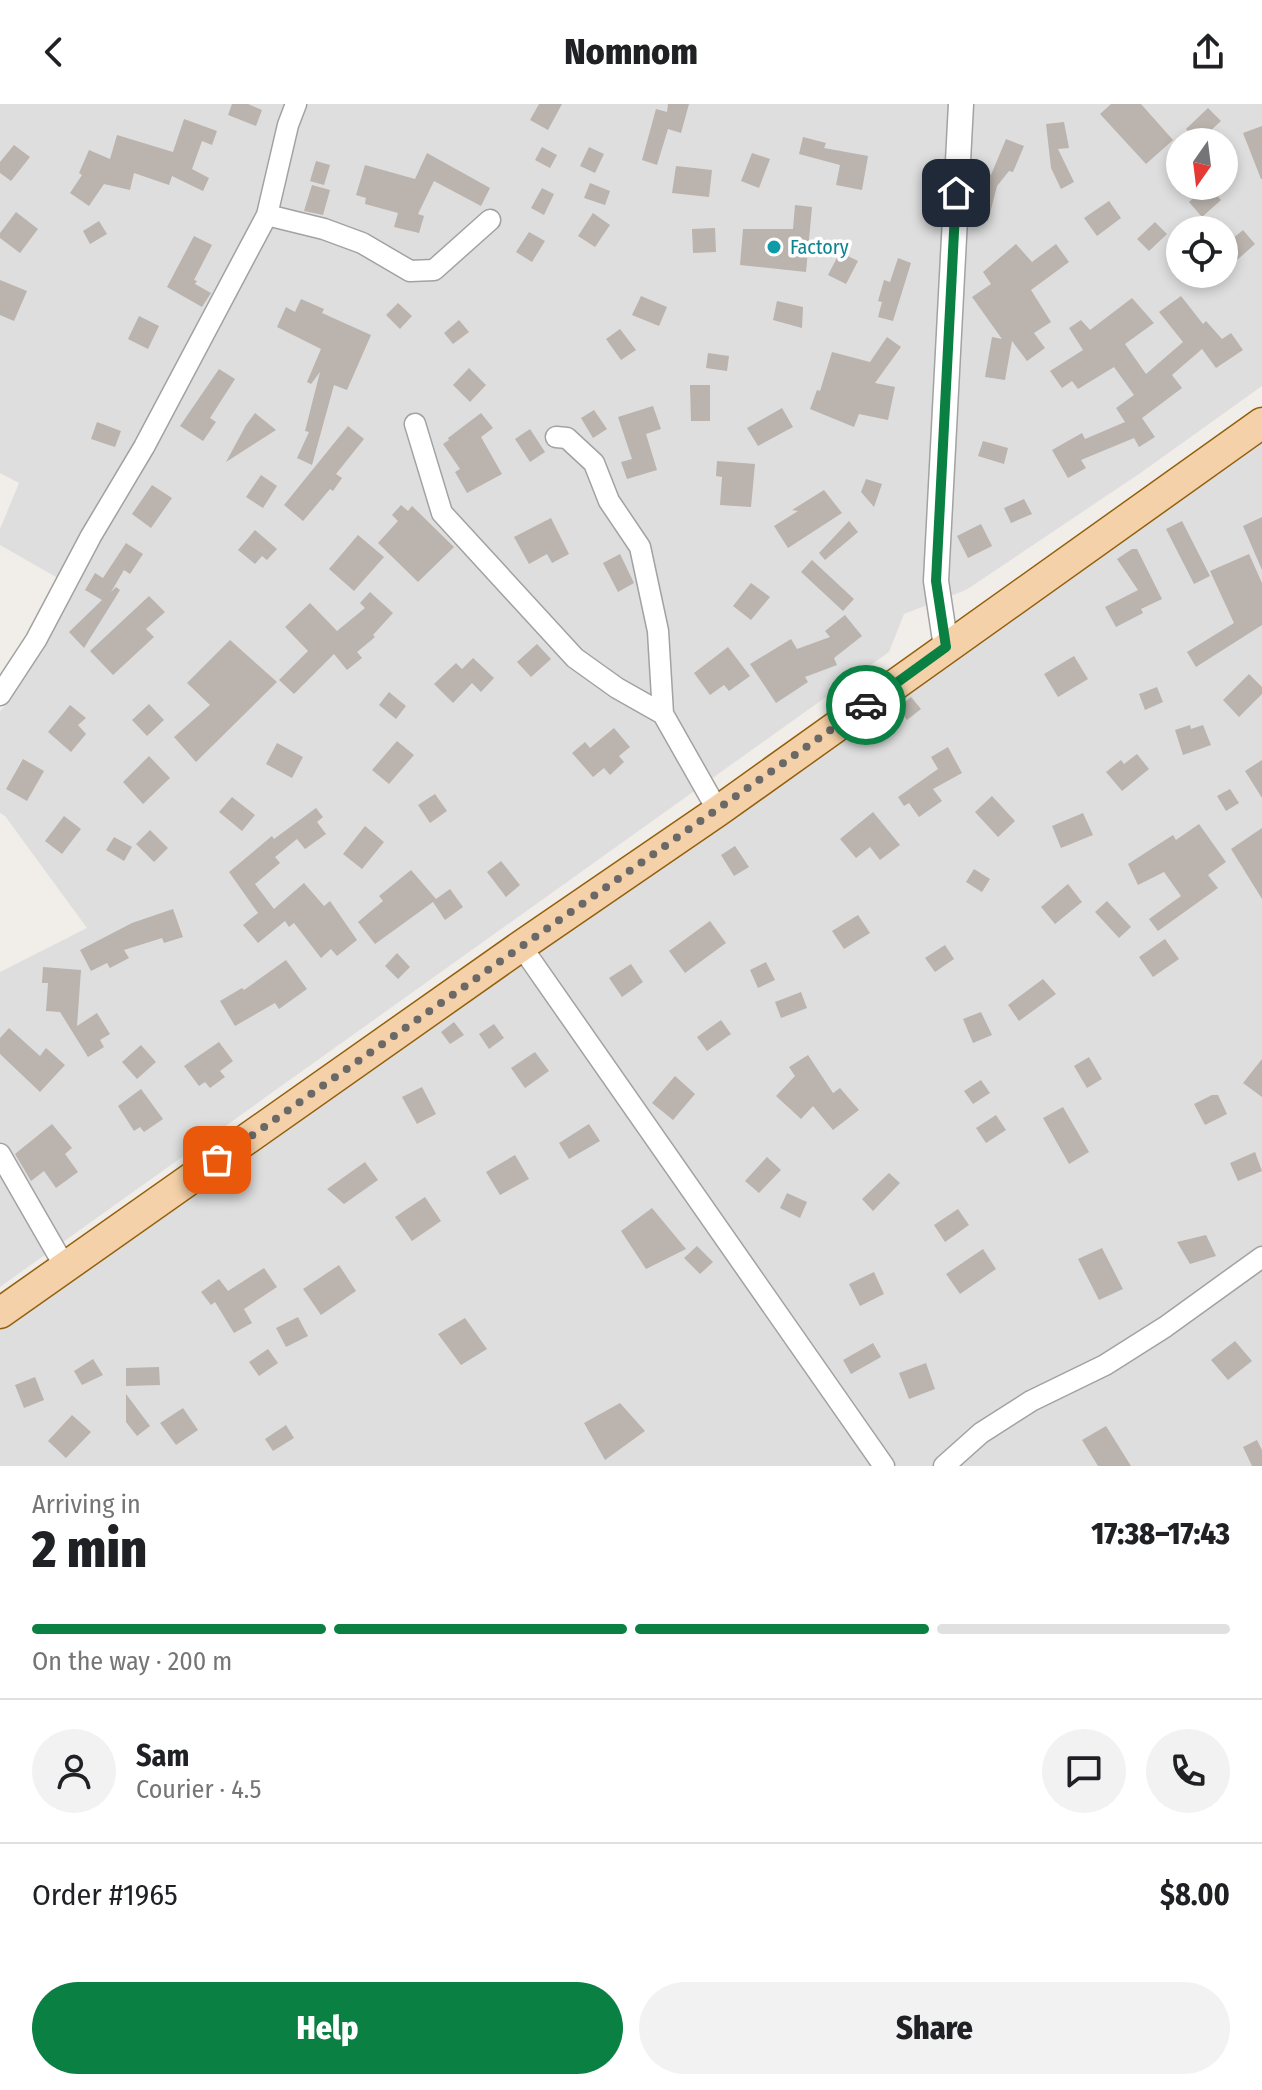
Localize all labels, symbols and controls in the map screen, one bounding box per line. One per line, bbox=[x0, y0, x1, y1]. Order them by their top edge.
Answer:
icon: back bbox=[32, 30, 76, 74]
text: Nomnom bbox=[564, 30, 698, 74]
icon: share bbox=[1186, 30, 1230, 74]
north arrow bbox=[1166, 128, 1238, 200]
map controls bbox=[1166, 128, 1238, 288]
pin bbox=[922, 159, 990, 227]
icon: home bbox=[934, 171, 978, 215]
button: locate bbox=[1166, 216, 1238, 288]
place label: Factory bbox=[790, 235, 849, 259]
marker: Factory bbox=[765, 238, 783, 256]
courier bbox=[826, 665, 906, 745]
icon: car bbox=[844, 683, 888, 727]
pin bbox=[183, 1126, 251, 1194]
icon: bag bbox=[195, 1138, 239, 1182]
text: Arriving in bbox=[32, 1489, 141, 1520]
text: 17:38–17:43 bbox=[1091, 1516, 1230, 1552]
text: 2 min bbox=[32, 1518, 147, 1581]
text: On the way · 200 m bbox=[32, 1646, 232, 1677]
button: person bbox=[32, 1729, 116, 1813]
button: chat bbox=[1042, 1729, 1126, 1813]
button: phone bbox=[1146, 1729, 1230, 1813]
text: Sam bbox=[136, 1738, 189, 1774]
text: Courier · 4.5 bbox=[136, 1774, 262, 1805]
text: Order #1965 bbox=[32, 1877, 178, 1913]
text: $8.00 bbox=[1160, 1877, 1230, 1913]
button: Help bbox=[32, 1982, 623, 2074]
button: Share bbox=[639, 1982, 1230, 2074]

